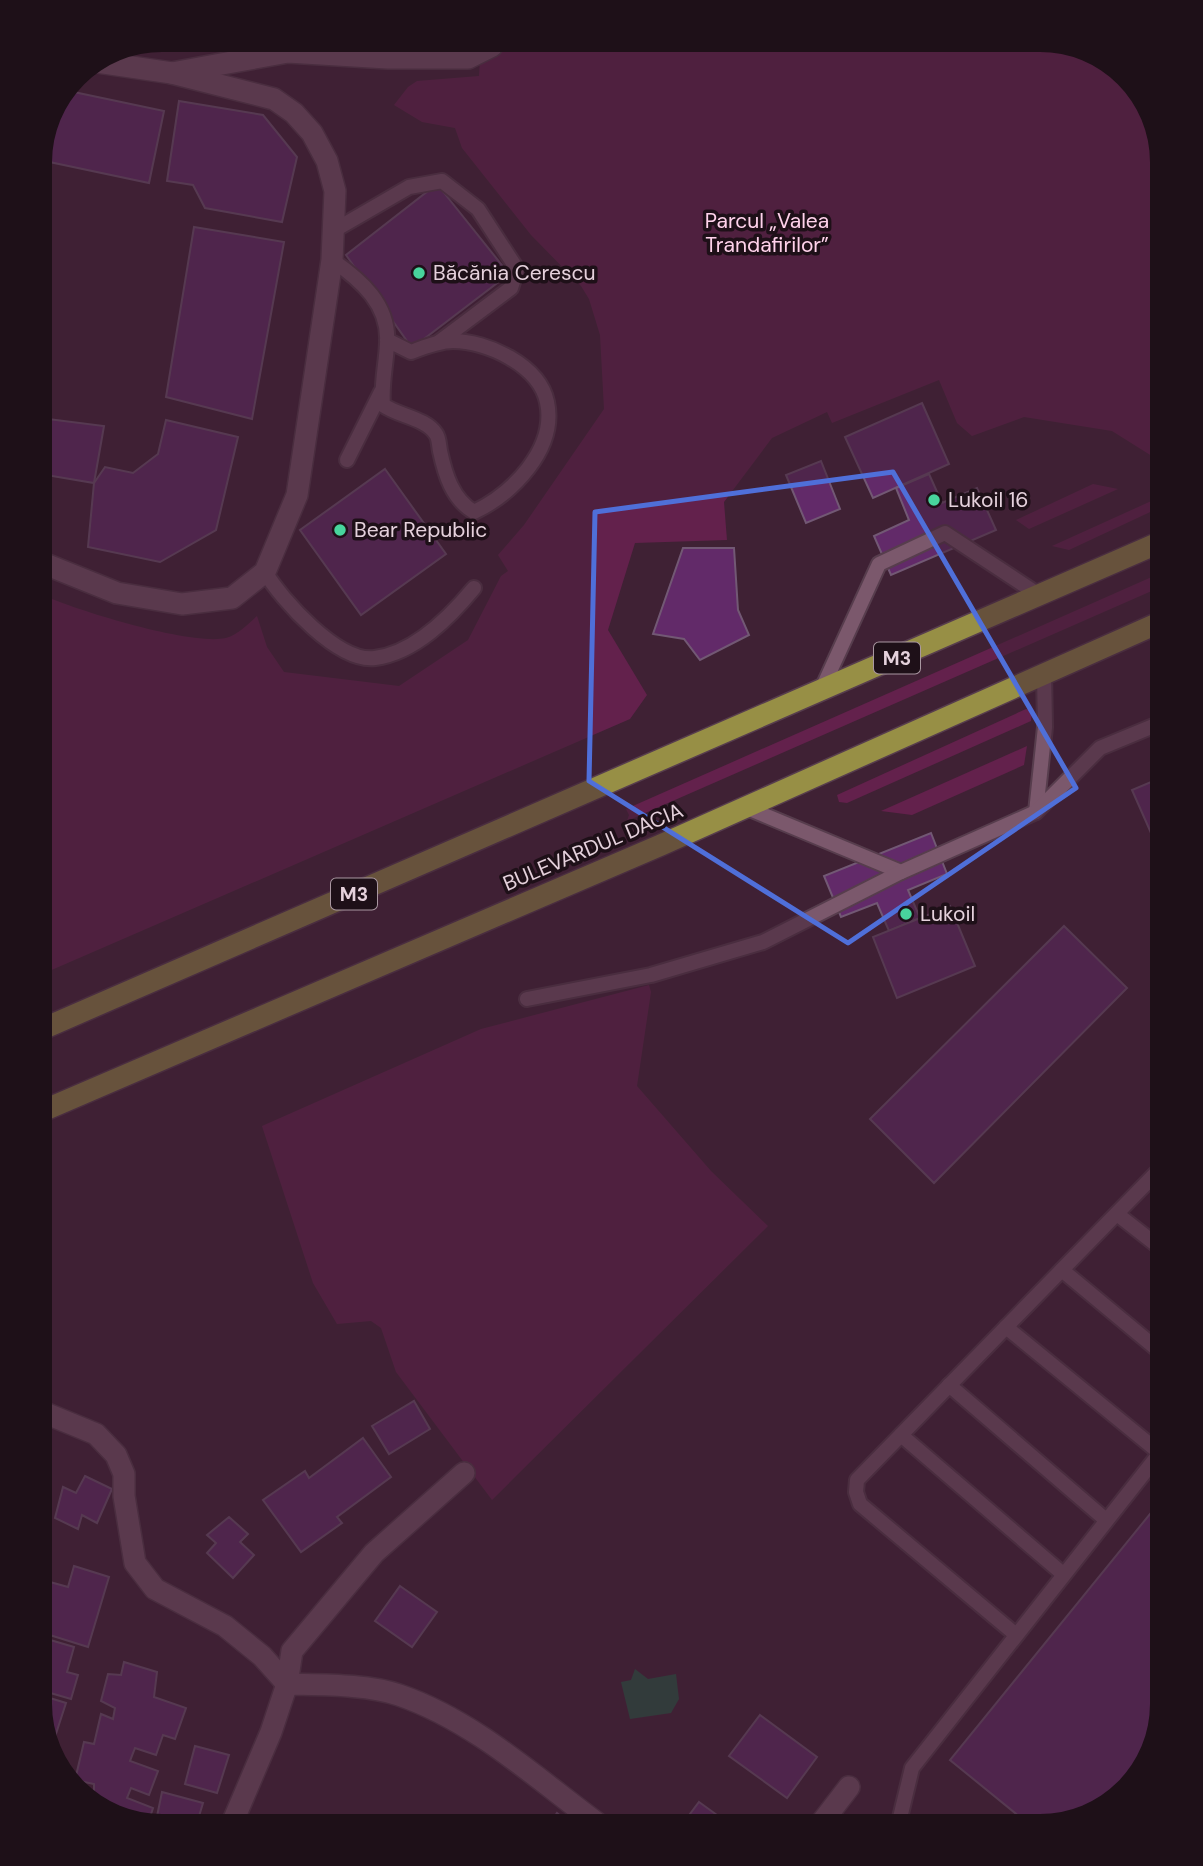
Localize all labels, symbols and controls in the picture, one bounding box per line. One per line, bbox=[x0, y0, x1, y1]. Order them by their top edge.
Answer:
park label: Parcul „Valea Trandafirilor” bbox=[705, 207, 829, 259]
place label: Băcănia Cerescu bbox=[433, 259, 596, 287]
marker: Băcănia Cerescu bbox=[411, 265, 427, 281]
place label: Lukoil 16 bbox=[948, 486, 1028, 514]
marker: Lukoil 16 bbox=[926, 492, 942, 508]
place label: Bear Republic bbox=[354, 516, 487, 544]
marker: Bear Republic bbox=[332, 522, 348, 538]
road number: M3 bbox=[874, 642, 920, 674]
street label: BULEVARDUL DACIA bbox=[499, 796, 687, 898]
road number: M3 bbox=[331, 878, 377, 909]
place label: Lukoil bbox=[920, 900, 975, 928]
marker: Lukoil bbox=[898, 906, 914, 922]

